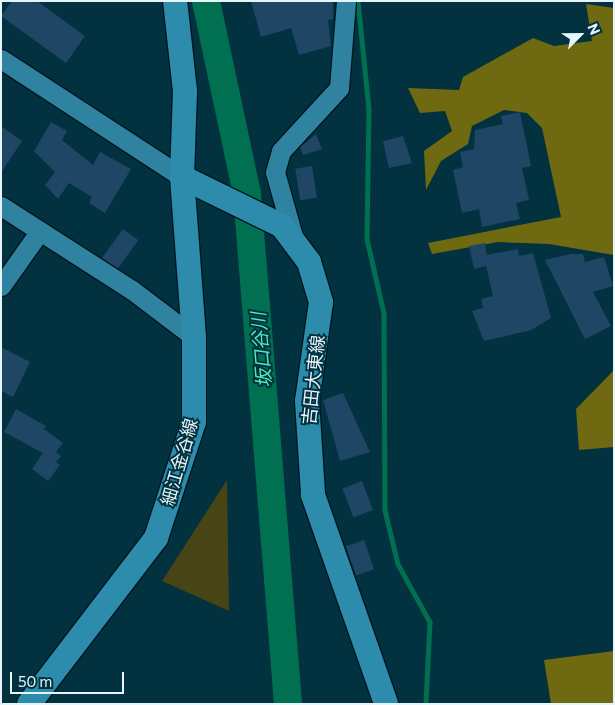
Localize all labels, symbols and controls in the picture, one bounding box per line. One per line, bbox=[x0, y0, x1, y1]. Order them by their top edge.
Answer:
north arrow bbox=[555, 10, 605, 60]
text: N bbox=[584, 21, 604, 37]
water label: 坂口谷川 bbox=[246, 311, 276, 389]
street label: 吉田大東線 bbox=[298, 334, 328, 426]
street label: 細江金谷線 bbox=[156, 416, 202, 508]
scale bar bbox=[12, 662, 126, 694]
text: 50 m bbox=[18, 672, 52, 690]

